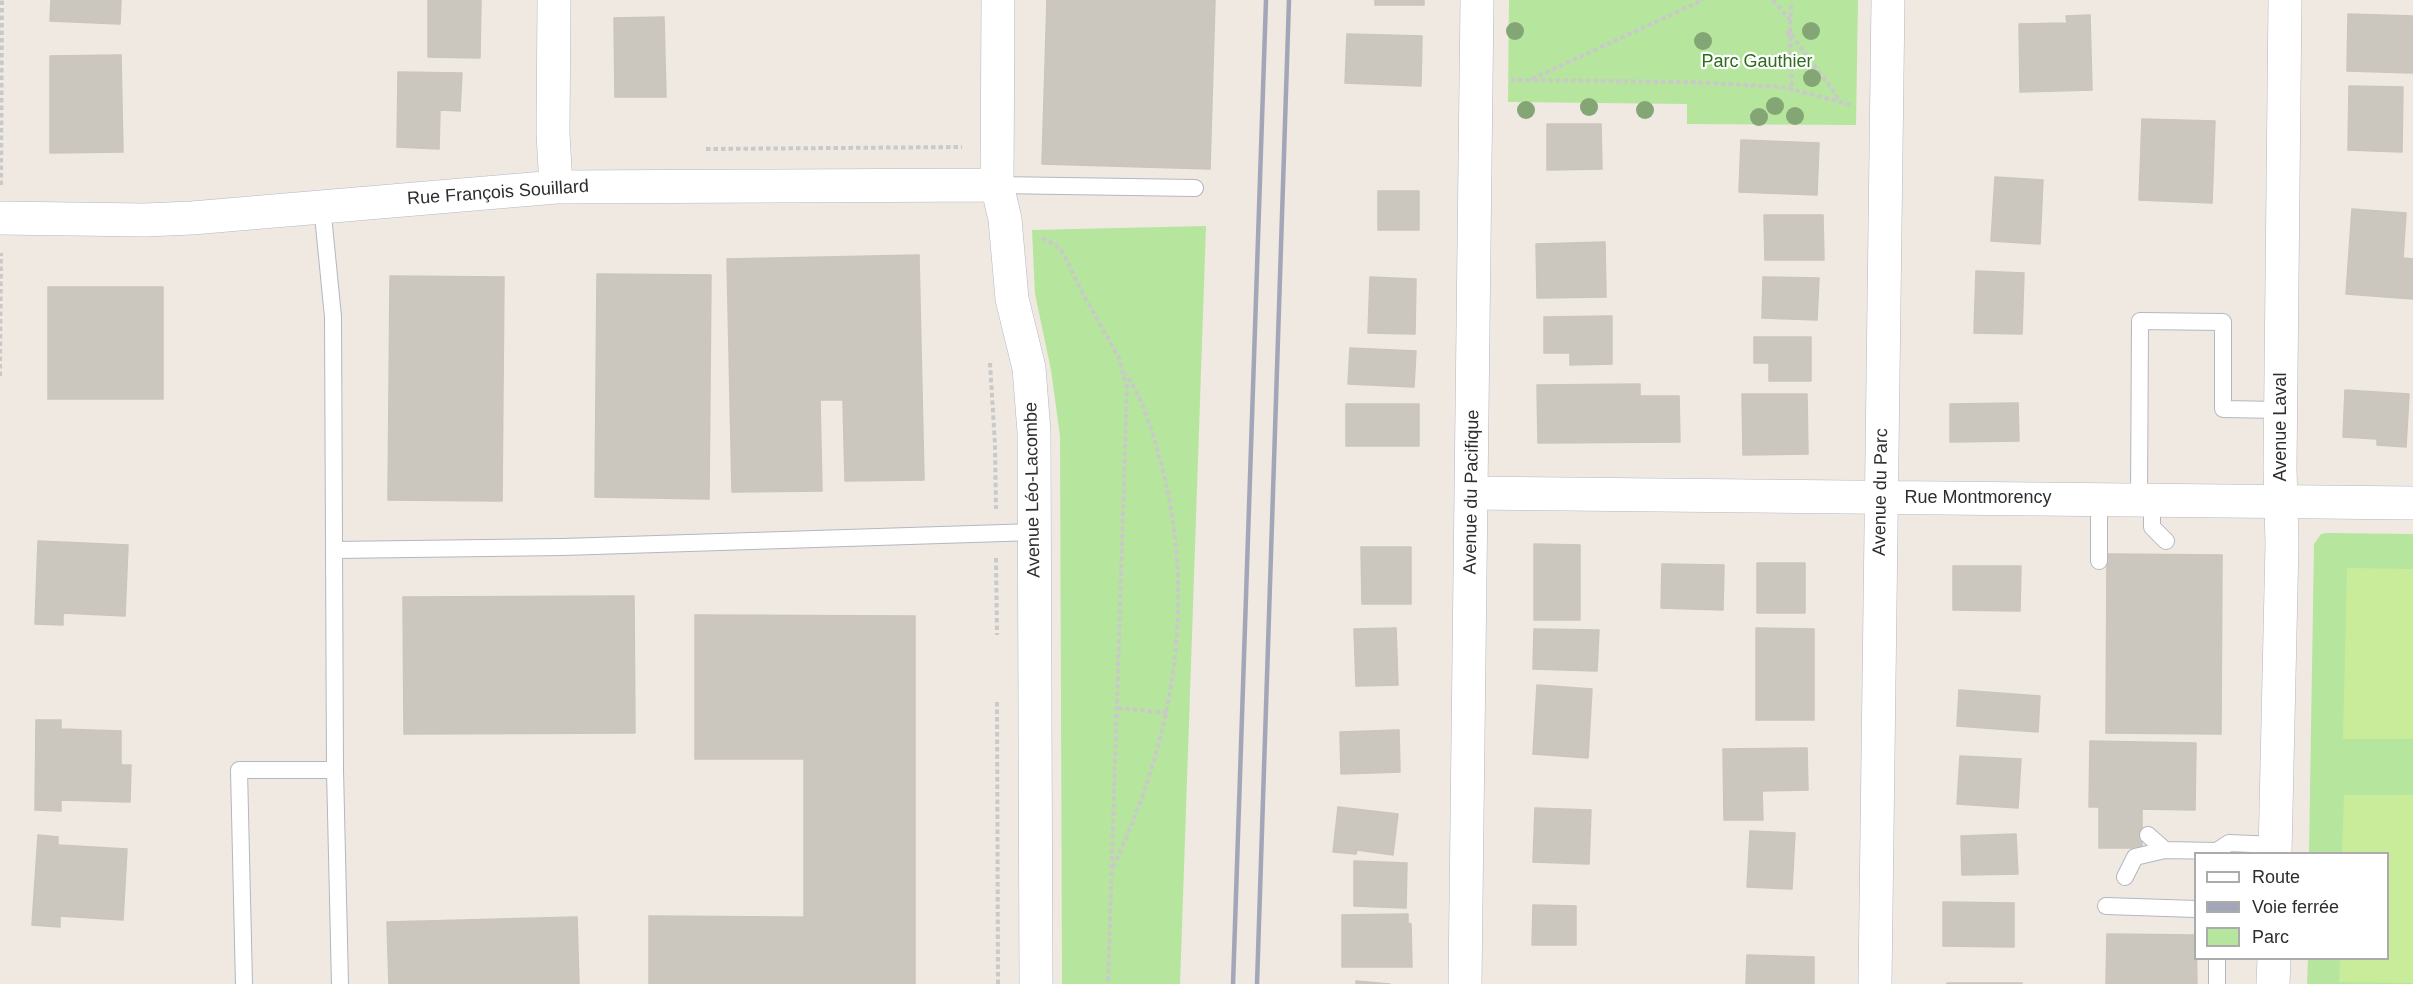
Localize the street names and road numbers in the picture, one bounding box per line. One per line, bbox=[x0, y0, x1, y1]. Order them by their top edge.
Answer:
street label: Rue François Souillard bbox=[406, 176, 590, 210]
street label: Avenue Laval bbox=[2270, 373, 2292, 481]
street label: Avenue Léo-Lacombe bbox=[1021, 402, 1045, 578]
street label: Avenue du Pacifique bbox=[1460, 409, 1484, 575]
street label: Avenue du Parc bbox=[1869, 428, 1893, 556]
street label: Rue Montmorency bbox=[1904, 487, 2052, 509]

